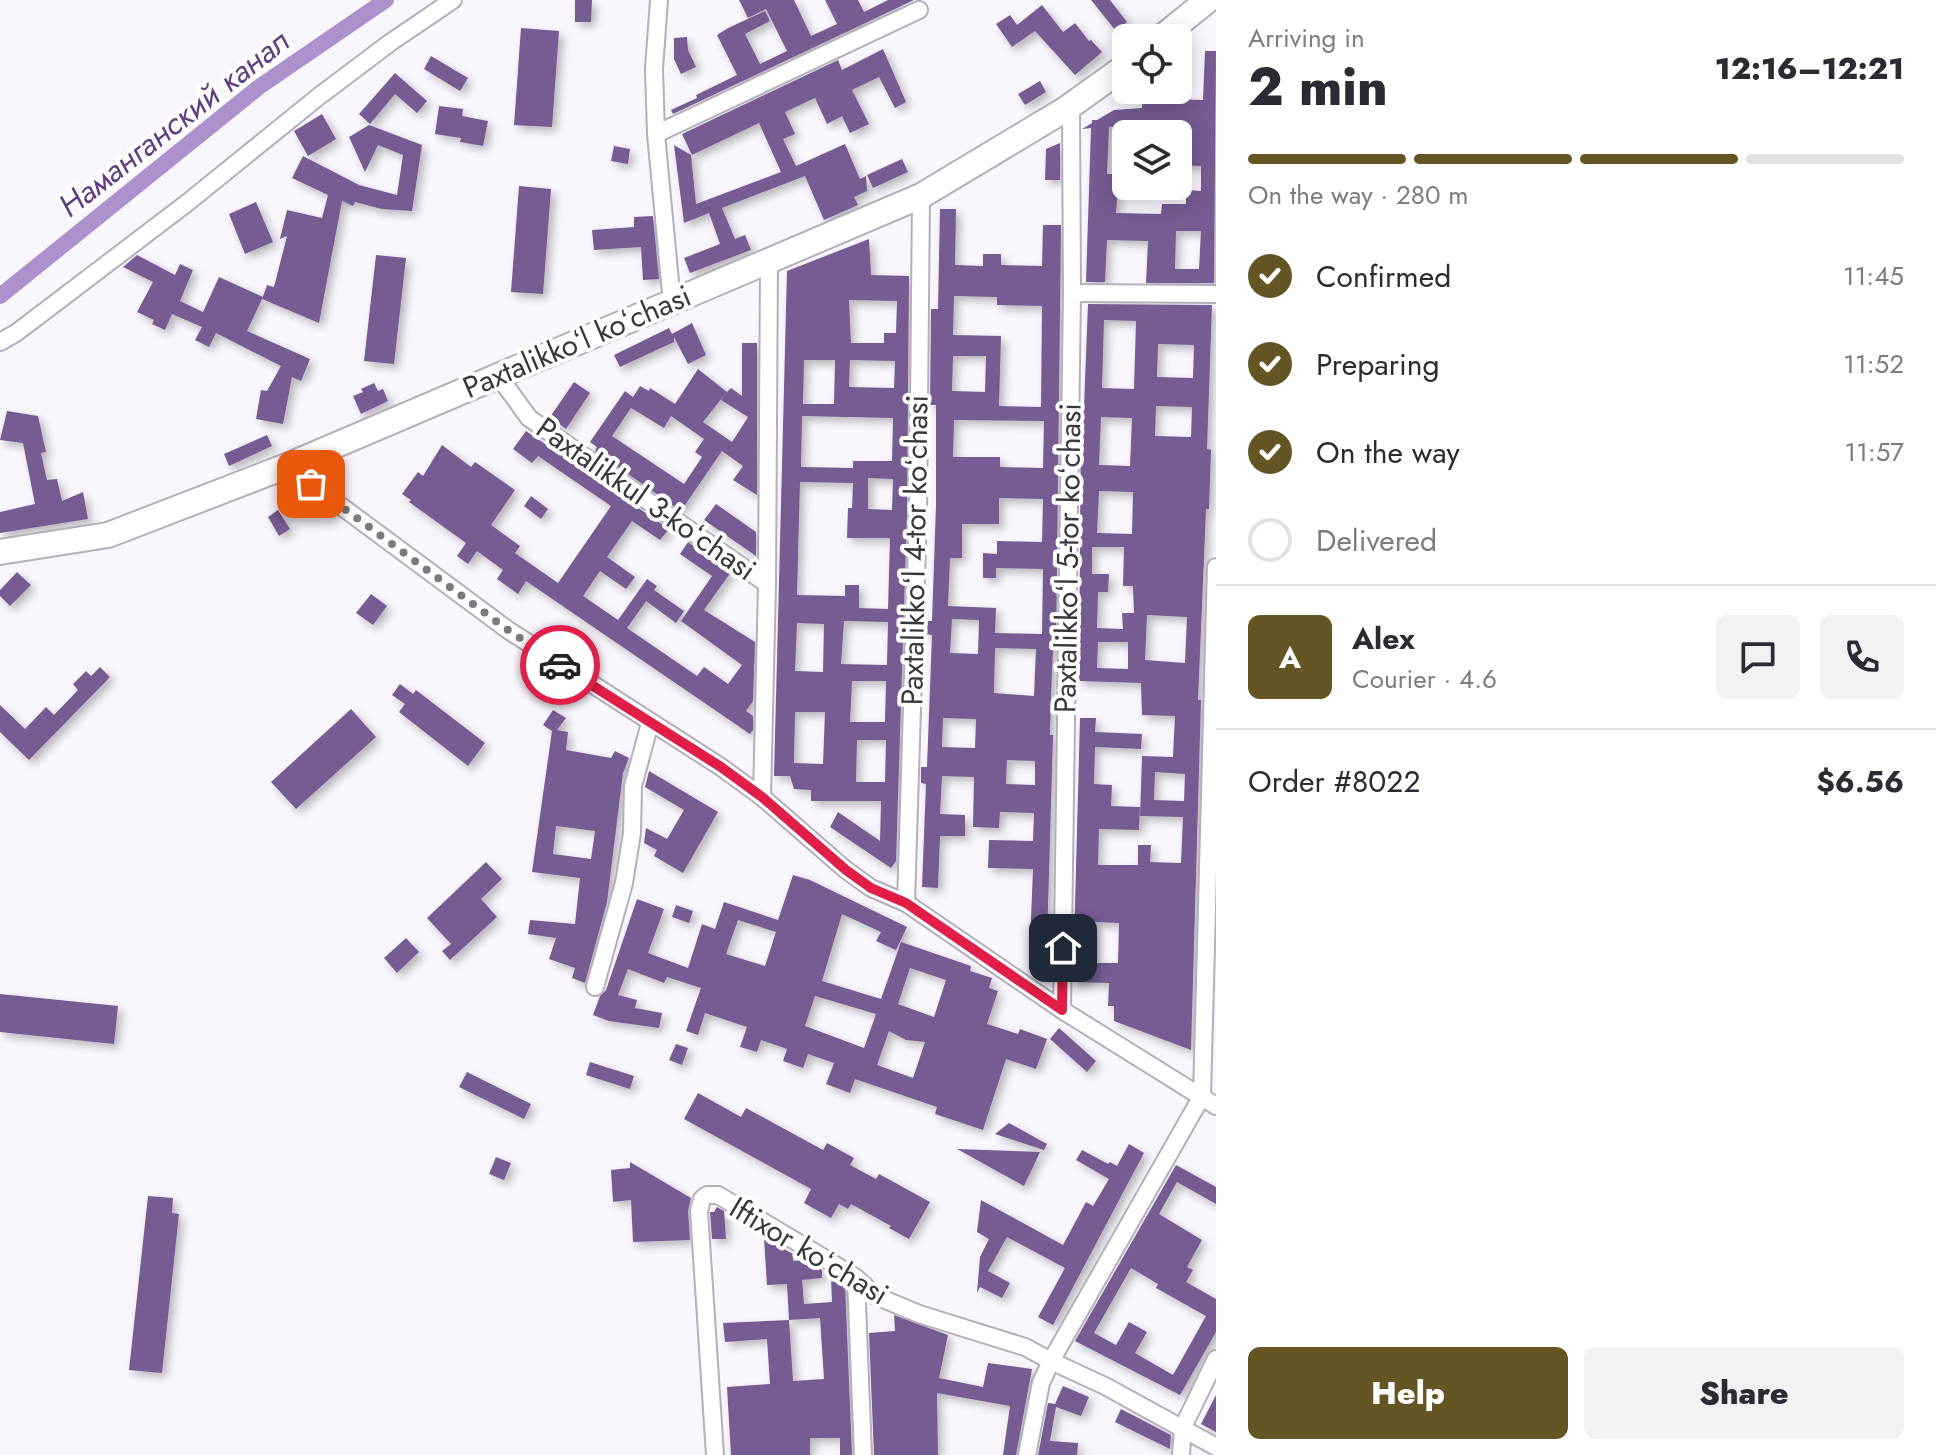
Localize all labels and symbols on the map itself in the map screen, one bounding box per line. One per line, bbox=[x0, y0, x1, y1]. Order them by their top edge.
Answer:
water label: Наманганский канал bbox=[49, 18, 299, 228]
street label: Paxtalikkoʻl koʻchasi bbox=[456, 274, 698, 409]
street label: Paxtalikkoʻl 4-tor koʻchasi bbox=[890, 394, 939, 706]
street label: Paxtalikkoʻl 5-tor koʻchasi bbox=[1043, 403, 1092, 713]
street label: Paxtalikkul 3-koʻchasi bbox=[528, 407, 765, 591]
pin bbox=[277, 450, 345, 518]
courier bbox=[520, 625, 600, 705]
pin bbox=[1029, 914, 1097, 982]
street label: Iftixor koʻchasi bbox=[721, 1186, 897, 1315]

